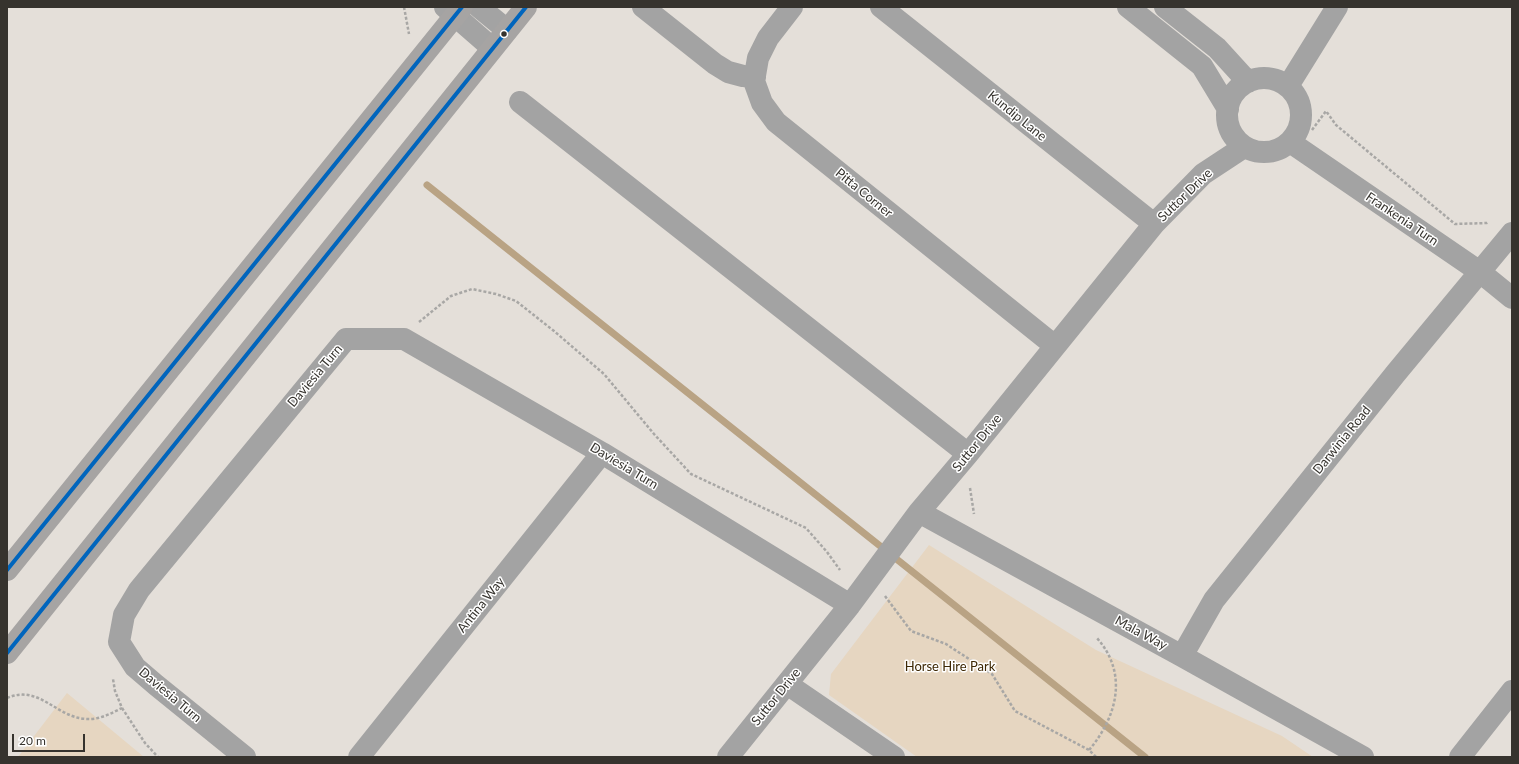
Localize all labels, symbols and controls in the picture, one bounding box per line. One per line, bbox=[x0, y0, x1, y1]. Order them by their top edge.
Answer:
unlabelled marker bbox=[499, 29, 509, 39]
street label: Kundip Lane bbox=[984, 88, 1050, 144]
street label: Pitta Corner bbox=[832, 165, 896, 221]
street label: Suttor Drive bbox=[1155, 165, 1215, 225]
street label: Frankenia Turn bbox=[1363, 189, 1441, 249]
street label: Daviesia Turn bbox=[284, 342, 346, 410]
street label: Darwinia Road bbox=[1310, 403, 1374, 477]
street label: Suttor Drive bbox=[949, 411, 1005, 475]
street label: Daviesia Turn bbox=[587, 440, 661, 492]
street label: Antina Way bbox=[454, 574, 508, 636]
street label: Mala Way bbox=[1112, 613, 1170, 653]
park label: Horse Hire Park bbox=[905, 659, 995, 675]
street label: Daviesia Turn bbox=[136, 664, 204, 726]
street label: Suttor Drive bbox=[748, 665, 804, 729]
scale bar bbox=[14, 726, 87, 752]
text: 20 m bbox=[19, 733, 46, 748]

